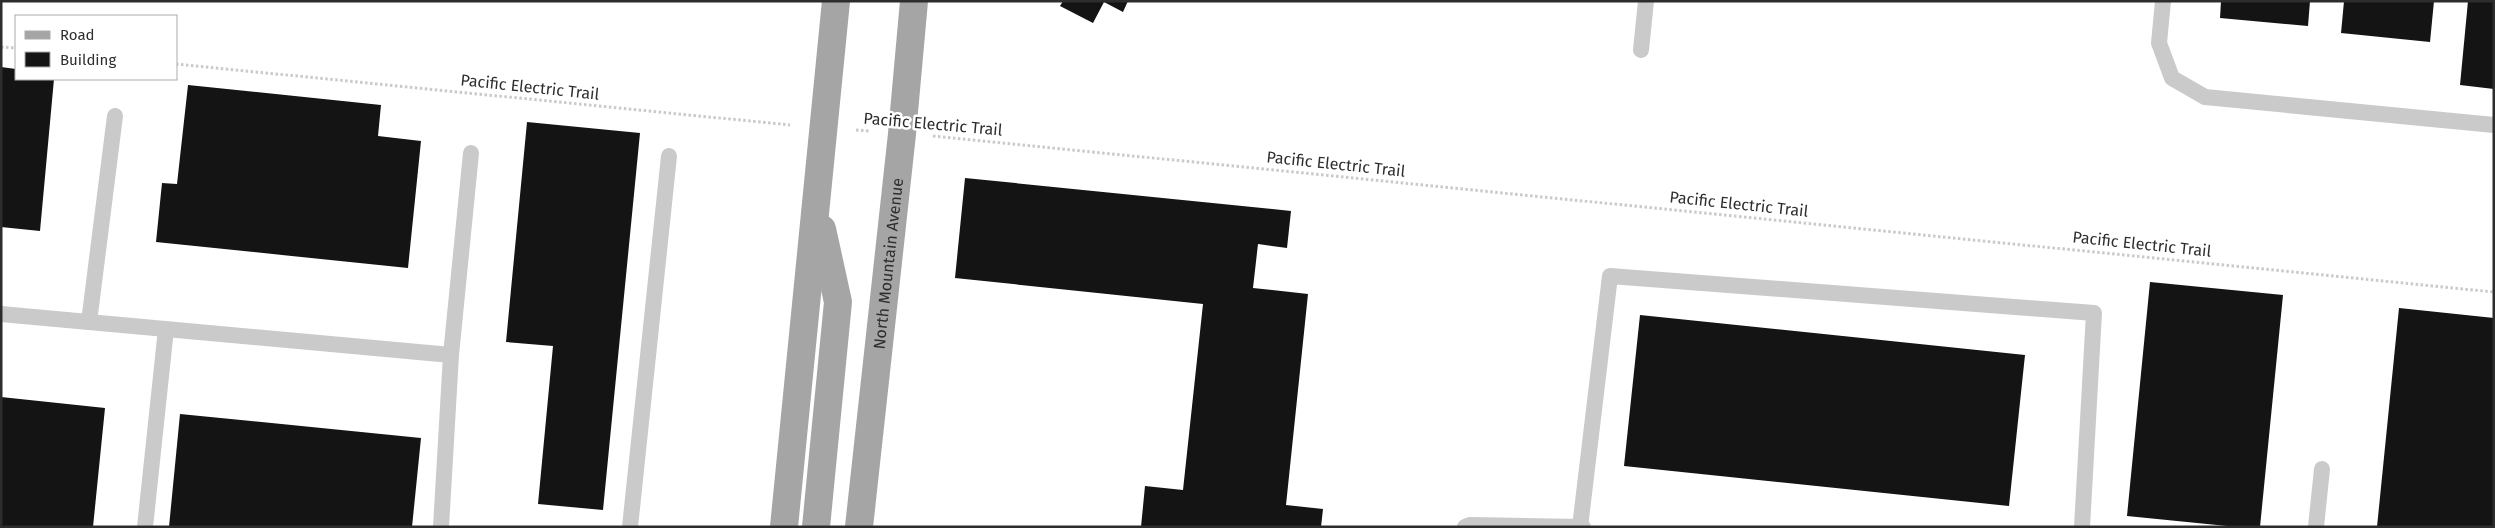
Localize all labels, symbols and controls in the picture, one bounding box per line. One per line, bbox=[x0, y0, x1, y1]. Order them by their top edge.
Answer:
legend bbox=[15, 15, 178, 80]
text: Road bbox=[60, 26, 95, 44]
text: Building bbox=[60, 51, 116, 69]
street label: Pacific Electric Trail bbox=[460, 70, 601, 104]
street label: Pacific Electric Trail bbox=[863, 108, 1004, 140]
street label: Pacific Electric Trail bbox=[1266, 147, 1407, 181]
street label: North Mountain Avenue bbox=[869, 177, 907, 350]
street label: Pacific Electric Trail bbox=[1669, 187, 1810, 221]
street label: Pacific Electric Trail bbox=[2072, 227, 2213, 261]

